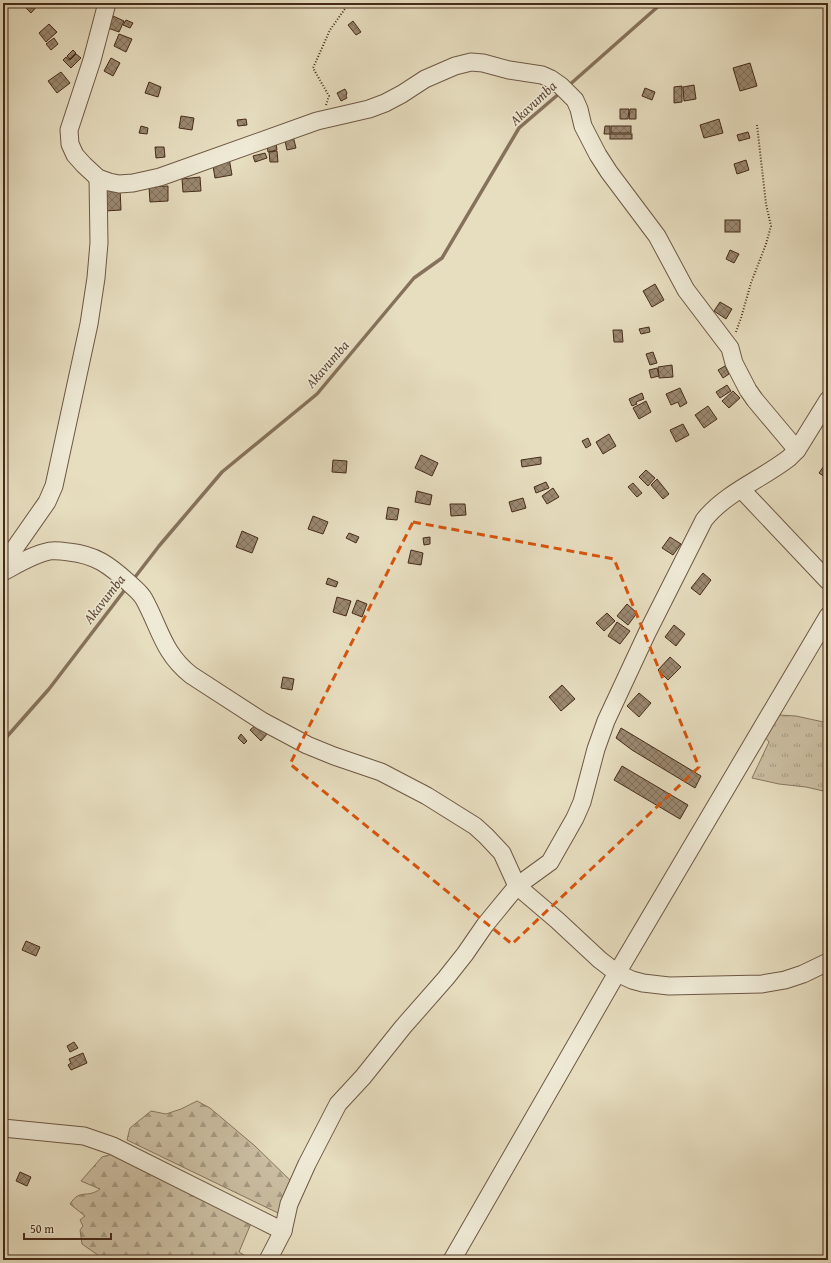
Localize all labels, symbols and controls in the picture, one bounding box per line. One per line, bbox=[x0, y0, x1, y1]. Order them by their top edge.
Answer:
water label: Akavumba bbox=[504, 76, 561, 131]
water label: Akavumba bbox=[300, 335, 354, 393]
water label: Akavumba bbox=[78, 570, 130, 629]
scale bar bbox=[24, 1215, 111, 1241]
text: 50 m bbox=[30, 1220, 54, 1237]

